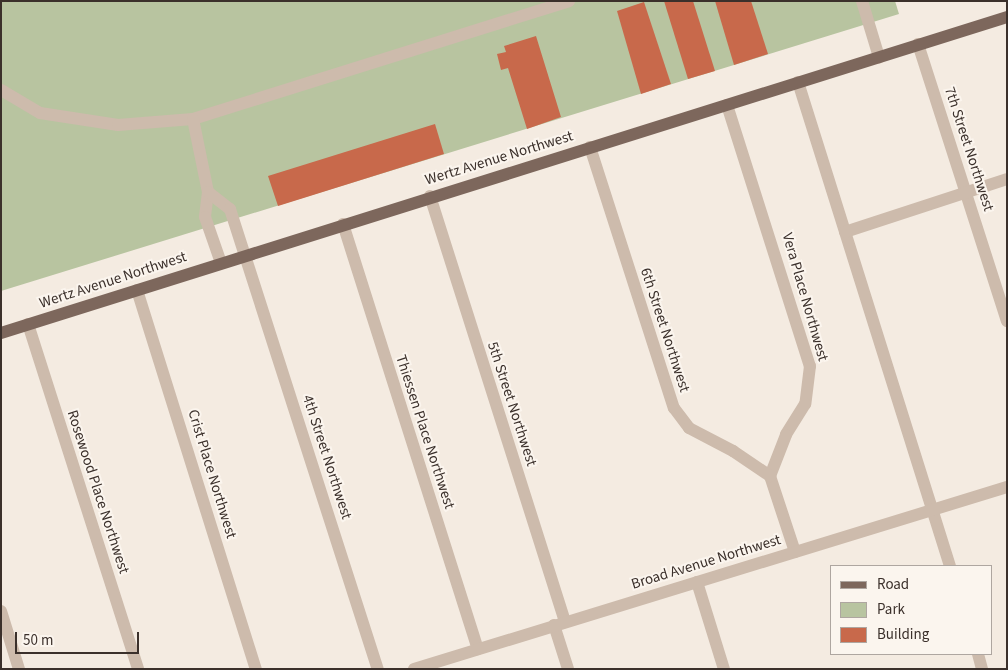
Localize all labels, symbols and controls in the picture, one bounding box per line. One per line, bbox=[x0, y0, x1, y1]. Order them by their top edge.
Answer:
street label: 7th Street Northwest bbox=[940, 85, 998, 213]
street label: Wertz Avenue Northwest bbox=[423, 127, 575, 189]
street label: Vera Place Northwest bbox=[778, 231, 832, 363]
street label: Wertz Avenue Northwest bbox=[37, 248, 189, 312]
street label: 6th Street Northwest bbox=[636, 266, 694, 394]
street label: 5th Street Northwest bbox=[483, 340, 541, 468]
street label: Thiessen Place Northwest bbox=[392, 353, 458, 511]
street label: 4th Street Northwest bbox=[298, 393, 356, 521]
street label: Crist Place Northwest bbox=[184, 407, 240, 541]
street label: Rosewood Place Northwest bbox=[63, 408, 133, 576]
street label: Broad Avenue Northwest bbox=[629, 531, 783, 593]
legend bbox=[830, 565, 993, 655]
text: Road bbox=[877, 574, 909, 595]
text: Park bbox=[877, 599, 905, 620]
scale bar bbox=[18, 622, 141, 654]
text: Building bbox=[877, 624, 929, 645]
text: 50 m bbox=[23, 630, 53, 651]

